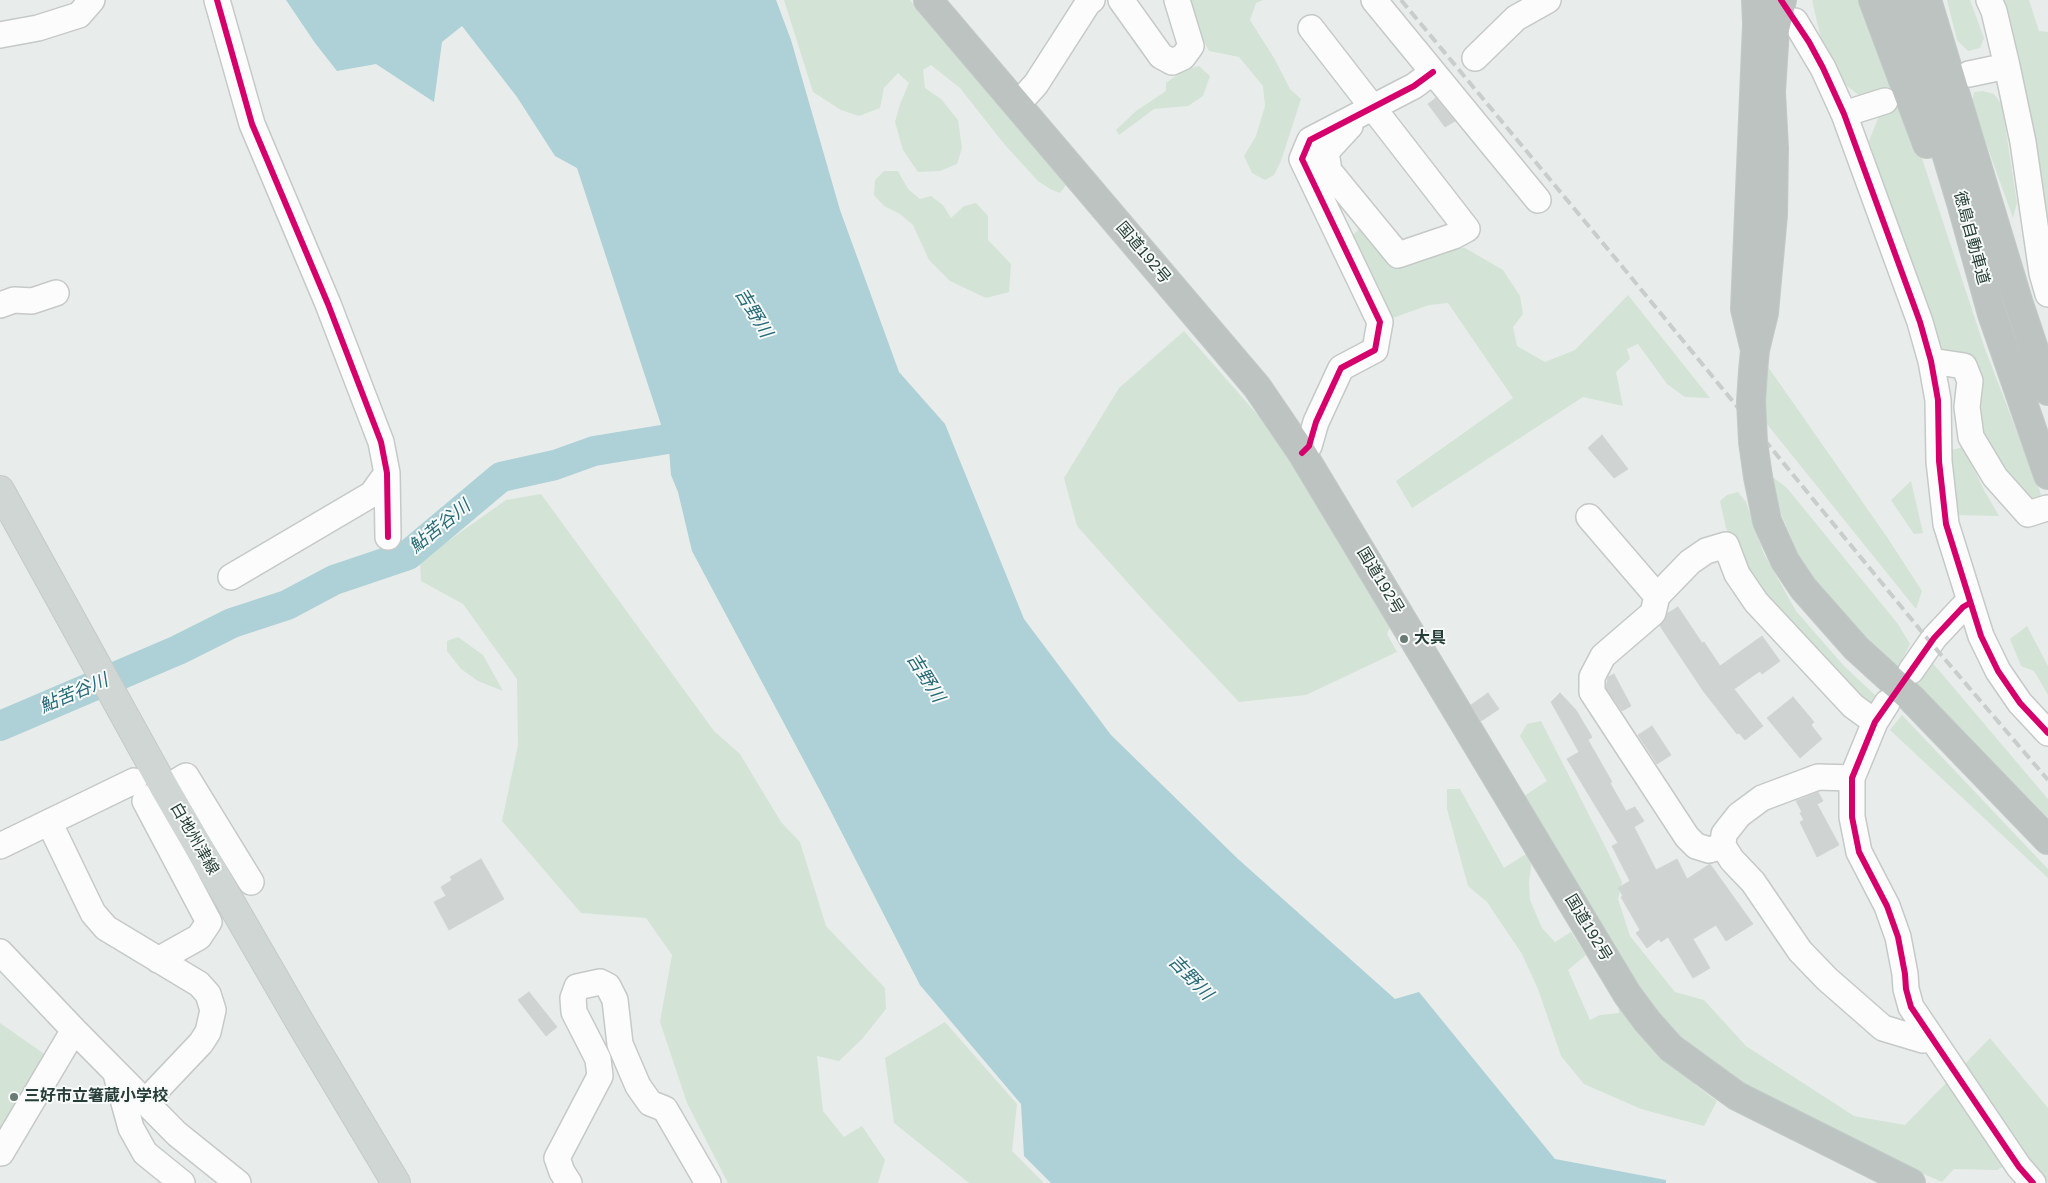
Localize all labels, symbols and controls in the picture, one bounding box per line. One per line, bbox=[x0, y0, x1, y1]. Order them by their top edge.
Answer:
street label: 徳島自動車道 bbox=[1949, 189, 1993, 287]
street label: 国道192号 bbox=[1112, 218, 1174, 288]
water label: 吉野川 bbox=[730, 284, 776, 342]
water label: 鮎苦谷川 bbox=[405, 496, 475, 558]
street label: 国道192号 bbox=[1353, 544, 1407, 618]
place label: 大具 bbox=[1414, 629, 1446, 649]
marker: 大具 bbox=[1398, 633, 1410, 645]
water label: 吉野川 bbox=[902, 649, 948, 707]
water label: 鮎苦谷川 bbox=[37, 670, 111, 718]
street label: 白地州津線 bbox=[166, 800, 222, 878]
street label: 国道192号 bbox=[1561, 891, 1615, 965]
water label: 吉野川 bbox=[1163, 951, 1217, 1005]
place label: 三好市立箸蔵小学校 bbox=[24, 1087, 168, 1107]
marker: 三好市立箸蔵小学校 bbox=[8, 1091, 20, 1103]

